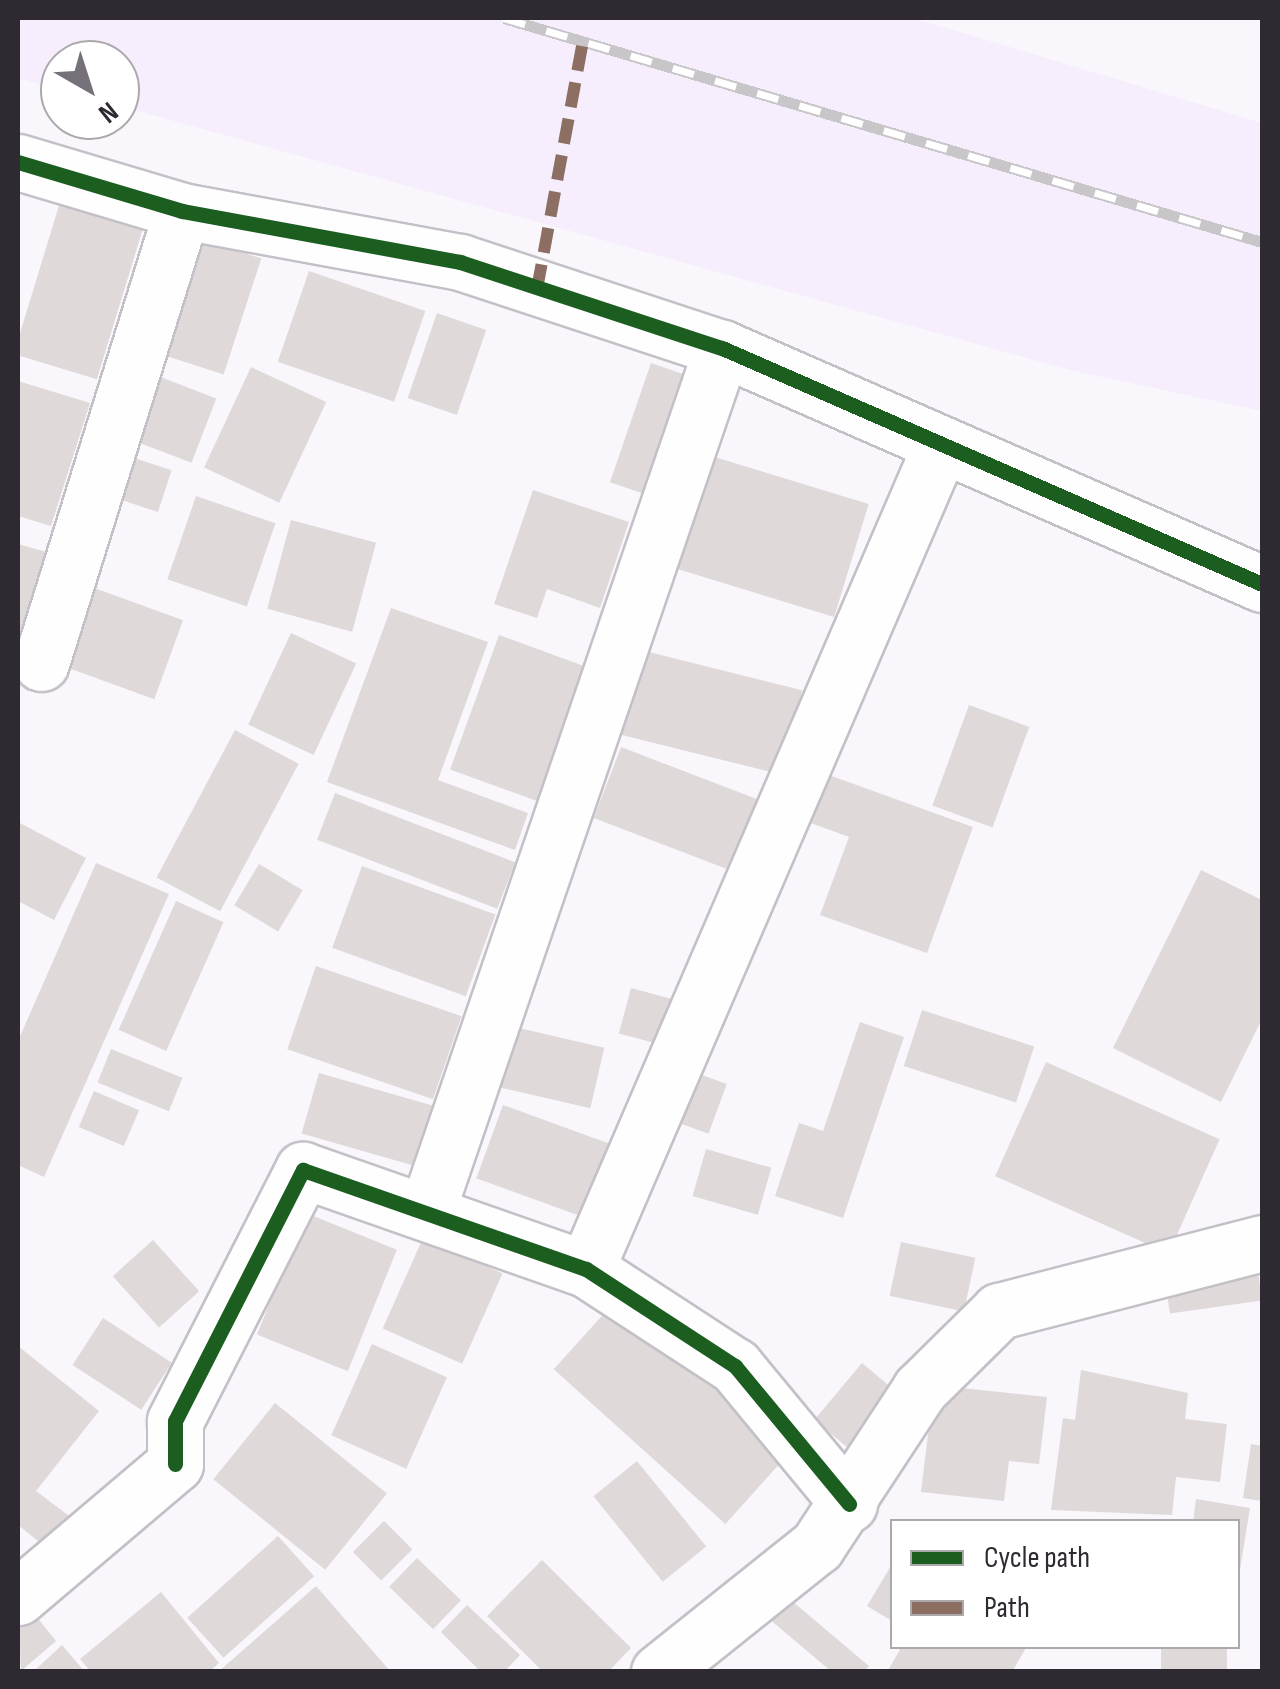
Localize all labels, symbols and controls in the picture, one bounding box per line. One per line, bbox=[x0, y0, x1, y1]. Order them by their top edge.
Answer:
north arrow bbox=[40, 40, 140, 140]
text: N bbox=[92, 95, 124, 130]
legend bbox=[890, 1519, 1240, 1649]
text: Cycle path bbox=[984, 1540, 1090, 1576]
text: Path bbox=[984, 1590, 1030, 1626]

